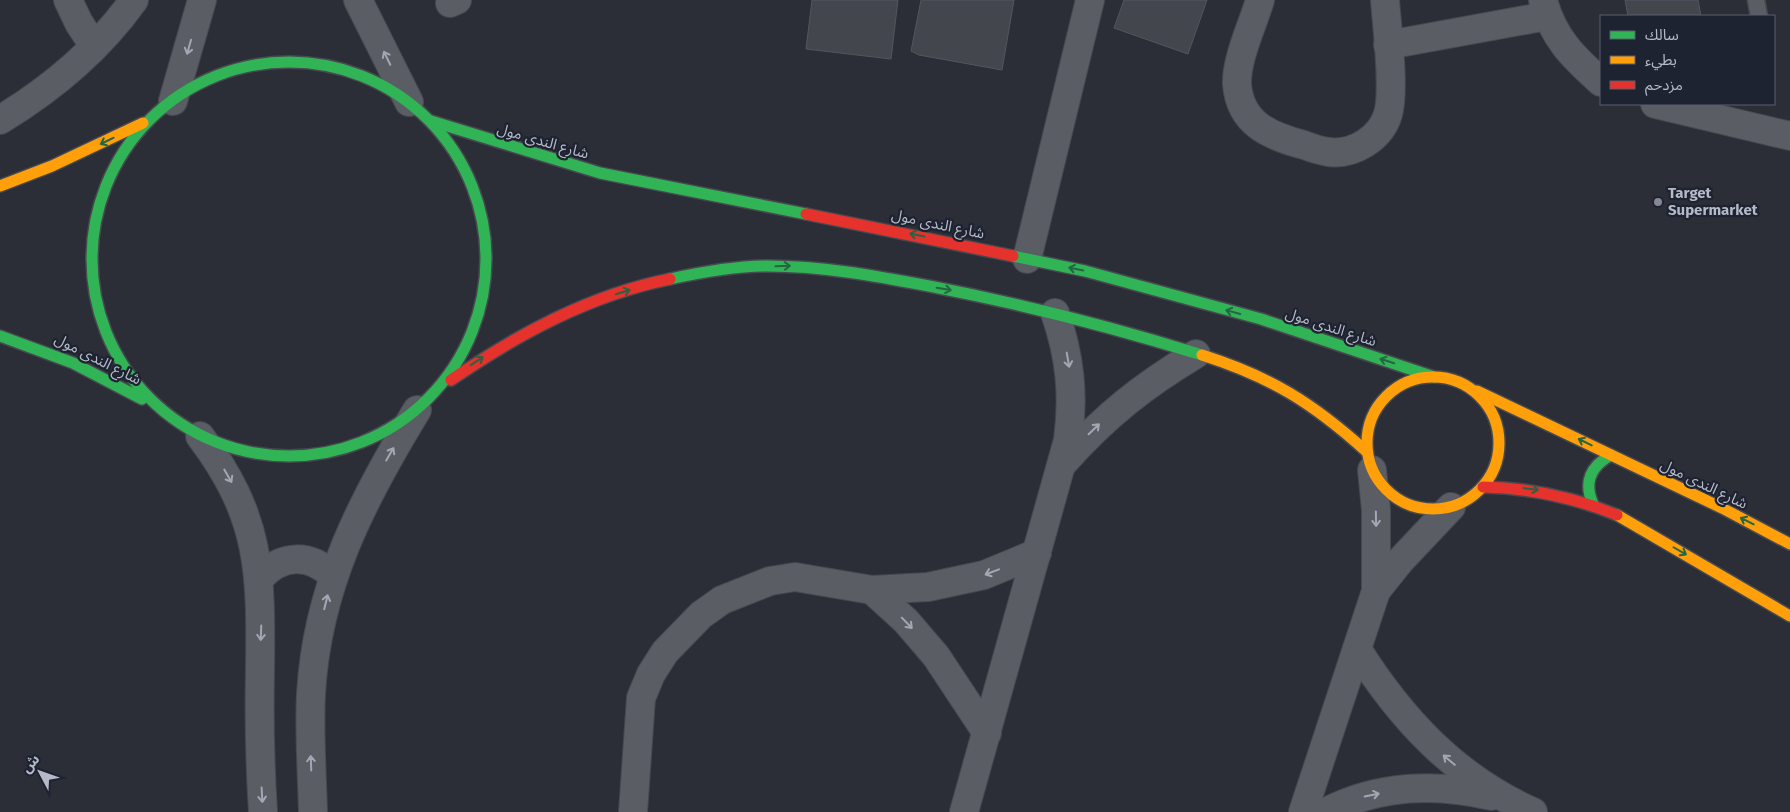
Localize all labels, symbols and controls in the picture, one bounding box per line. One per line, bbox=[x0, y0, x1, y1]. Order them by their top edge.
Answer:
legend bbox=[1600, 15, 1775, 105]
text: سالك bbox=[1645, 26, 1679, 44]
one-way arrow bbox=[183, 38, 193, 54]
one-way arrow bbox=[382, 51, 391, 66]
text: بطيء bbox=[1645, 51, 1677, 71]
text: مزدحم bbox=[1645, 76, 1683, 96]
street label: شارع الندى مول bbox=[494, 119, 591, 166]
one-way arrow bbox=[100, 136, 115, 146]
place label: Target Supermarket bbox=[1668, 184, 1758, 219]
marker: Target Supermarket bbox=[1652, 196, 1664, 208]
street label: شارع الندى مول bbox=[889, 205, 986, 246]
one-way arrow bbox=[909, 230, 925, 239]
one-way arrow bbox=[774, 261, 791, 271]
one-way arrow bbox=[1068, 264, 1084, 274]
one-way arrow bbox=[935, 284, 951, 294]
one-way arrow bbox=[615, 286, 631, 296]
street label: شارع الندى مول bbox=[1282, 304, 1379, 353]
one-way arrow bbox=[1225, 306, 1241, 316]
street label: شارع الندى مول bbox=[50, 330, 144, 391]
one-way arrow bbox=[1064, 351, 1074, 367]
one-way arrow bbox=[470, 356, 484, 366]
one-way arrow bbox=[1380, 356, 1396, 366]
one-way arrow bbox=[1088, 423, 1101, 435]
one-way arrow bbox=[1578, 437, 1593, 447]
one-way arrow bbox=[386, 447, 396, 461]
street label: شارع الندى مول bbox=[1656, 455, 1751, 516]
one-way arrow bbox=[223, 469, 233, 483]
one-way arrow bbox=[1523, 484, 1539, 494]
one-way arrow bbox=[1371, 510, 1381, 526]
one-way arrow bbox=[1740, 516, 1755, 525]
one-way arrow bbox=[1672, 547, 1686, 557]
one-way arrow bbox=[985, 568, 1000, 577]
one-way arrow bbox=[322, 595, 331, 611]
one-way arrow bbox=[901, 617, 913, 629]
one-way arrow bbox=[256, 625, 265, 641]
north arrow bbox=[15, 747, 65, 797]
text: ش bbox=[18, 751, 43, 777]
one-way arrow bbox=[1443, 754, 1456, 765]
one-way arrow bbox=[307, 756, 316, 772]
one-way arrow bbox=[257, 787, 266, 803]
one-way arrow bbox=[1364, 790, 1380, 799]

